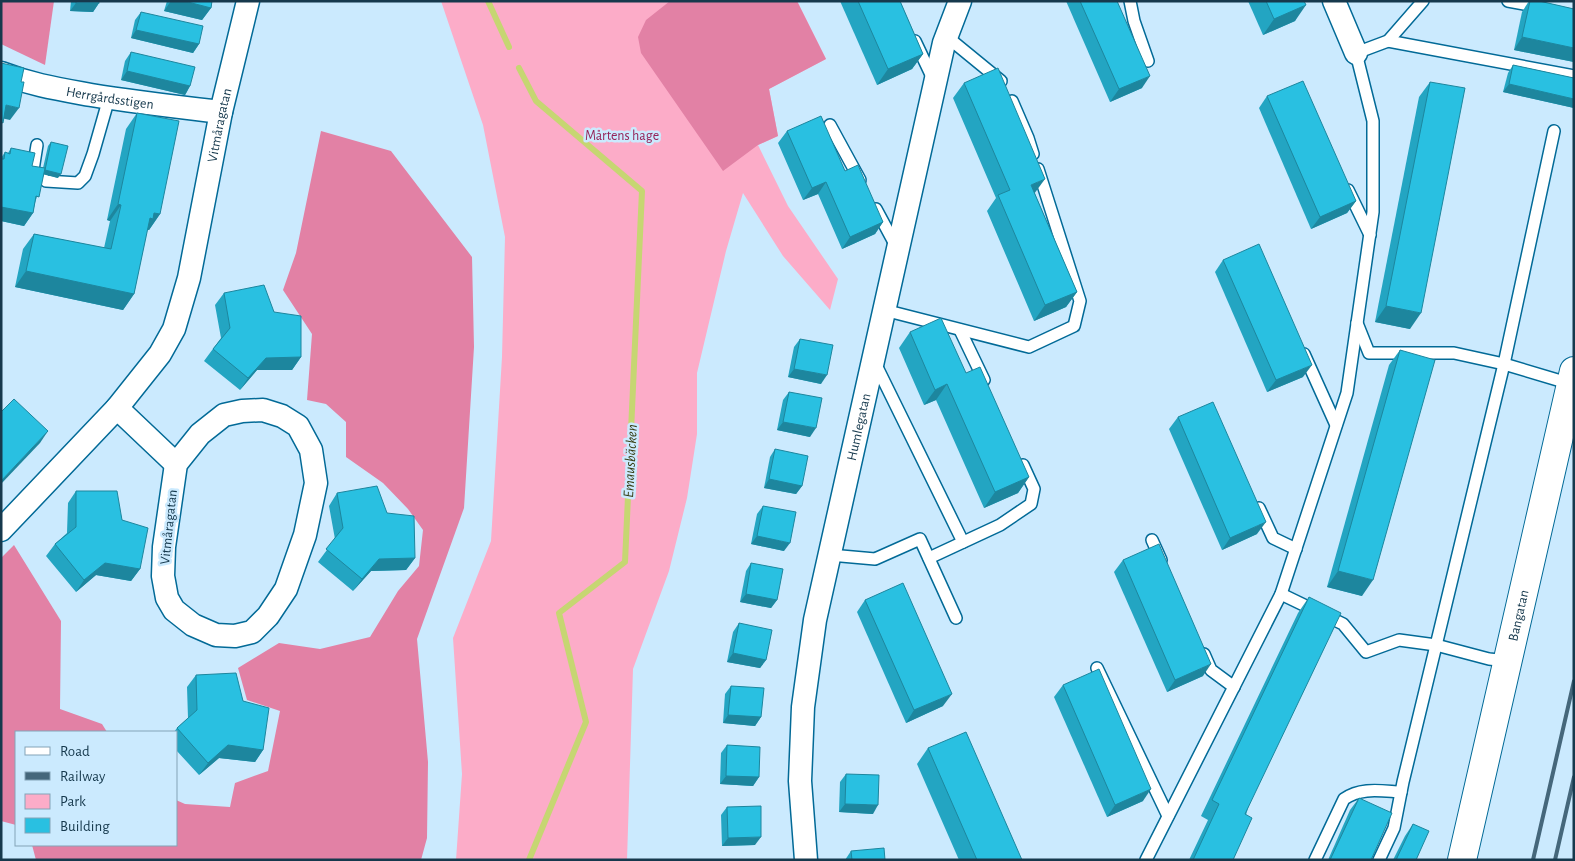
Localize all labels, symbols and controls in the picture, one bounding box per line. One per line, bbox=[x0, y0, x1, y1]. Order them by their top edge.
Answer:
street label: Herrgårdsstigen bbox=[65, 85, 154, 112]
street label: Vitmåragatan bbox=[205, 87, 235, 163]
park label: Mårtens hage bbox=[585, 129, 659, 143]
street label: Humlegatan bbox=[845, 392, 873, 462]
water label: Emausbäcken bbox=[621, 424, 640, 498]
street label: Vitmåragatan bbox=[158, 489, 180, 565]
street label: Bangatan bbox=[1506, 589, 1532, 643]
legend bbox=[15, 731, 178, 846]
text: Road bbox=[60, 744, 90, 759]
text: Railway bbox=[60, 769, 106, 784]
text: Park bbox=[60, 794, 86, 809]
text: Building bbox=[60, 819, 110, 834]

